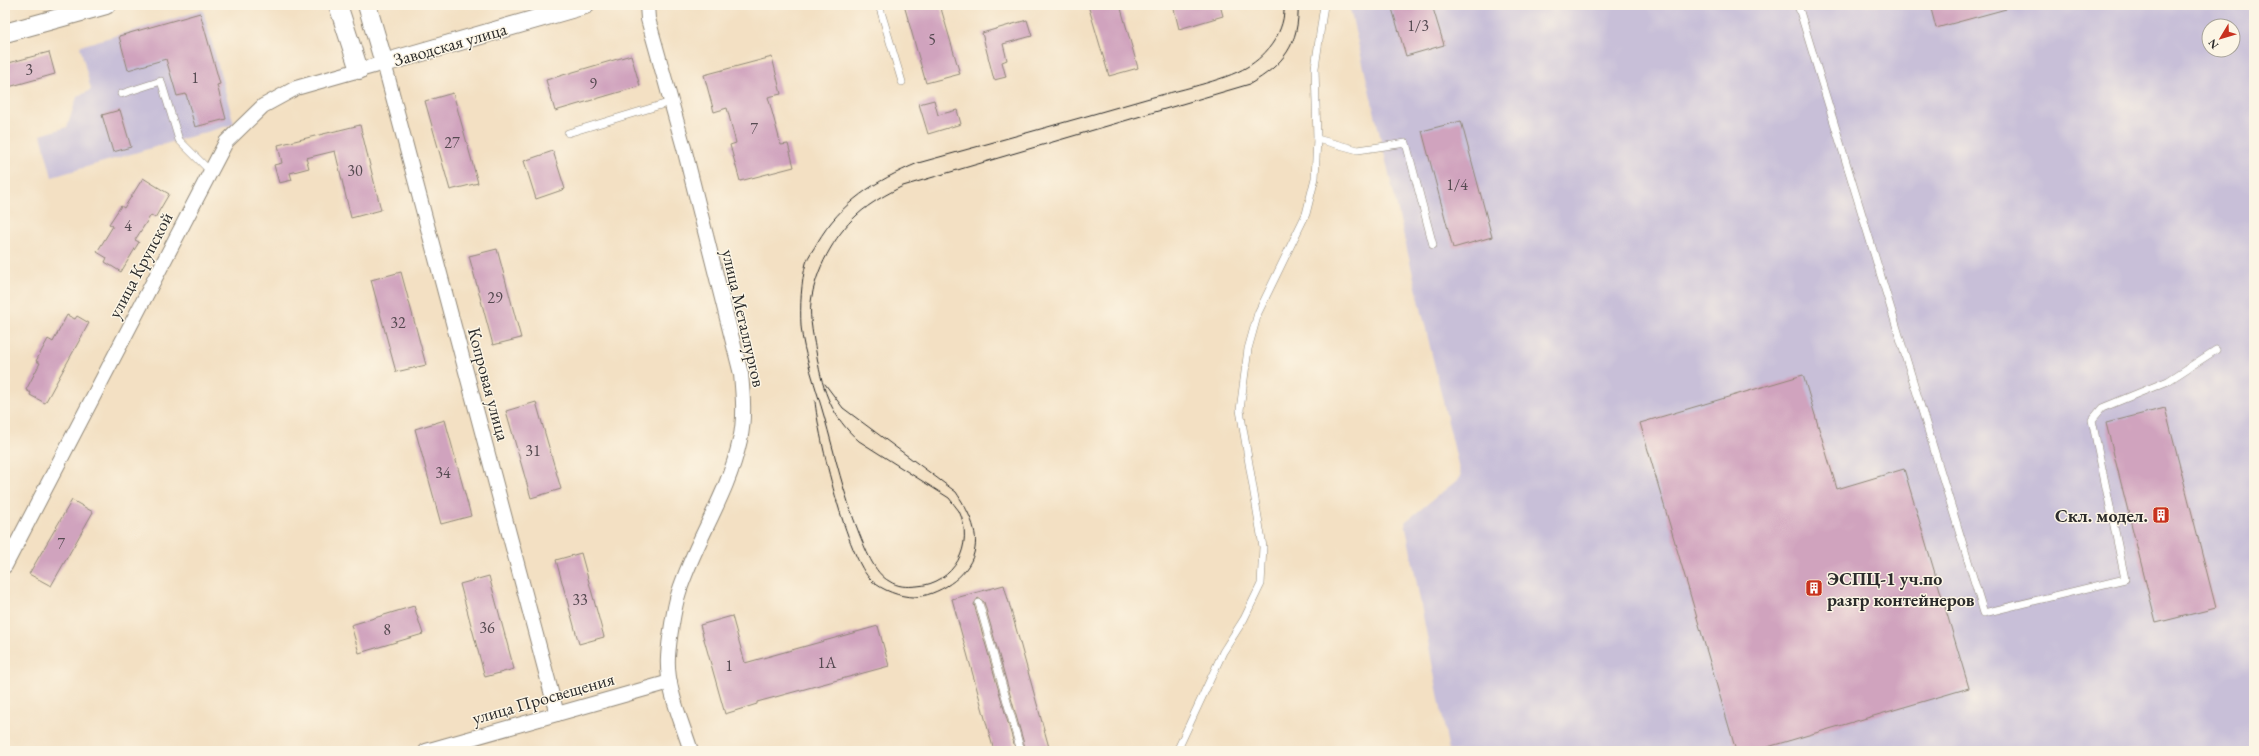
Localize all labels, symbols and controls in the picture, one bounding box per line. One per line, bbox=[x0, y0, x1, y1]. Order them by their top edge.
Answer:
house number: 1/3 bbox=[1407, 15, 1429, 36]
street label: Заводская улица bbox=[391, 17, 510, 71]
north arrow bbox=[2201, 18, 2241, 58]
house number: 5 bbox=[928, 29, 936, 50]
text: N bbox=[2205, 36, 2221, 52]
house number: 3 bbox=[25, 59, 33, 80]
house number: 1 bbox=[191, 67, 199, 88]
house number: 9 bbox=[589, 73, 597, 94]
house number: 7 bbox=[750, 118, 758, 139]
house number: 27 bbox=[444, 132, 460, 153]
house number: 30 bbox=[347, 160, 363, 181]
house number: 1/4 bbox=[1446, 174, 1468, 195]
street label: улица Крупской bbox=[102, 207, 178, 322]
house number: 4 bbox=[124, 215, 132, 236]
street label: улица Металлургов bbox=[717, 247, 771, 389]
house number: 29 bbox=[487, 287, 503, 308]
house number: 32 bbox=[390, 312, 406, 333]
street label: Копровая улица bbox=[463, 325, 515, 444]
house number: 31 bbox=[525, 440, 541, 461]
house number: 34 bbox=[435, 462, 451, 483]
place label: Скл. модел. bbox=[2055, 504, 2148, 527]
building icon: Скл. модел. bbox=[2151, 505, 2171, 525]
house number: 7 bbox=[57, 533, 65, 554]
place label: ЭСПЦ-1 уч.по разгр контейнеров bbox=[1827, 567, 1975, 611]
building icon: ЭСПЦ-1 уч.по разгр контейнеров bbox=[1804, 578, 1824, 598]
house number: 33 bbox=[572, 589, 588, 610]
house number: 36 bbox=[479, 617, 495, 638]
house number: 8 bbox=[383, 619, 391, 640]
house number: 1А bbox=[818, 652, 837, 673]
house number: 1 bbox=[725, 655, 733, 676]
street label: улица Просвещения bbox=[469, 667, 617, 729]

